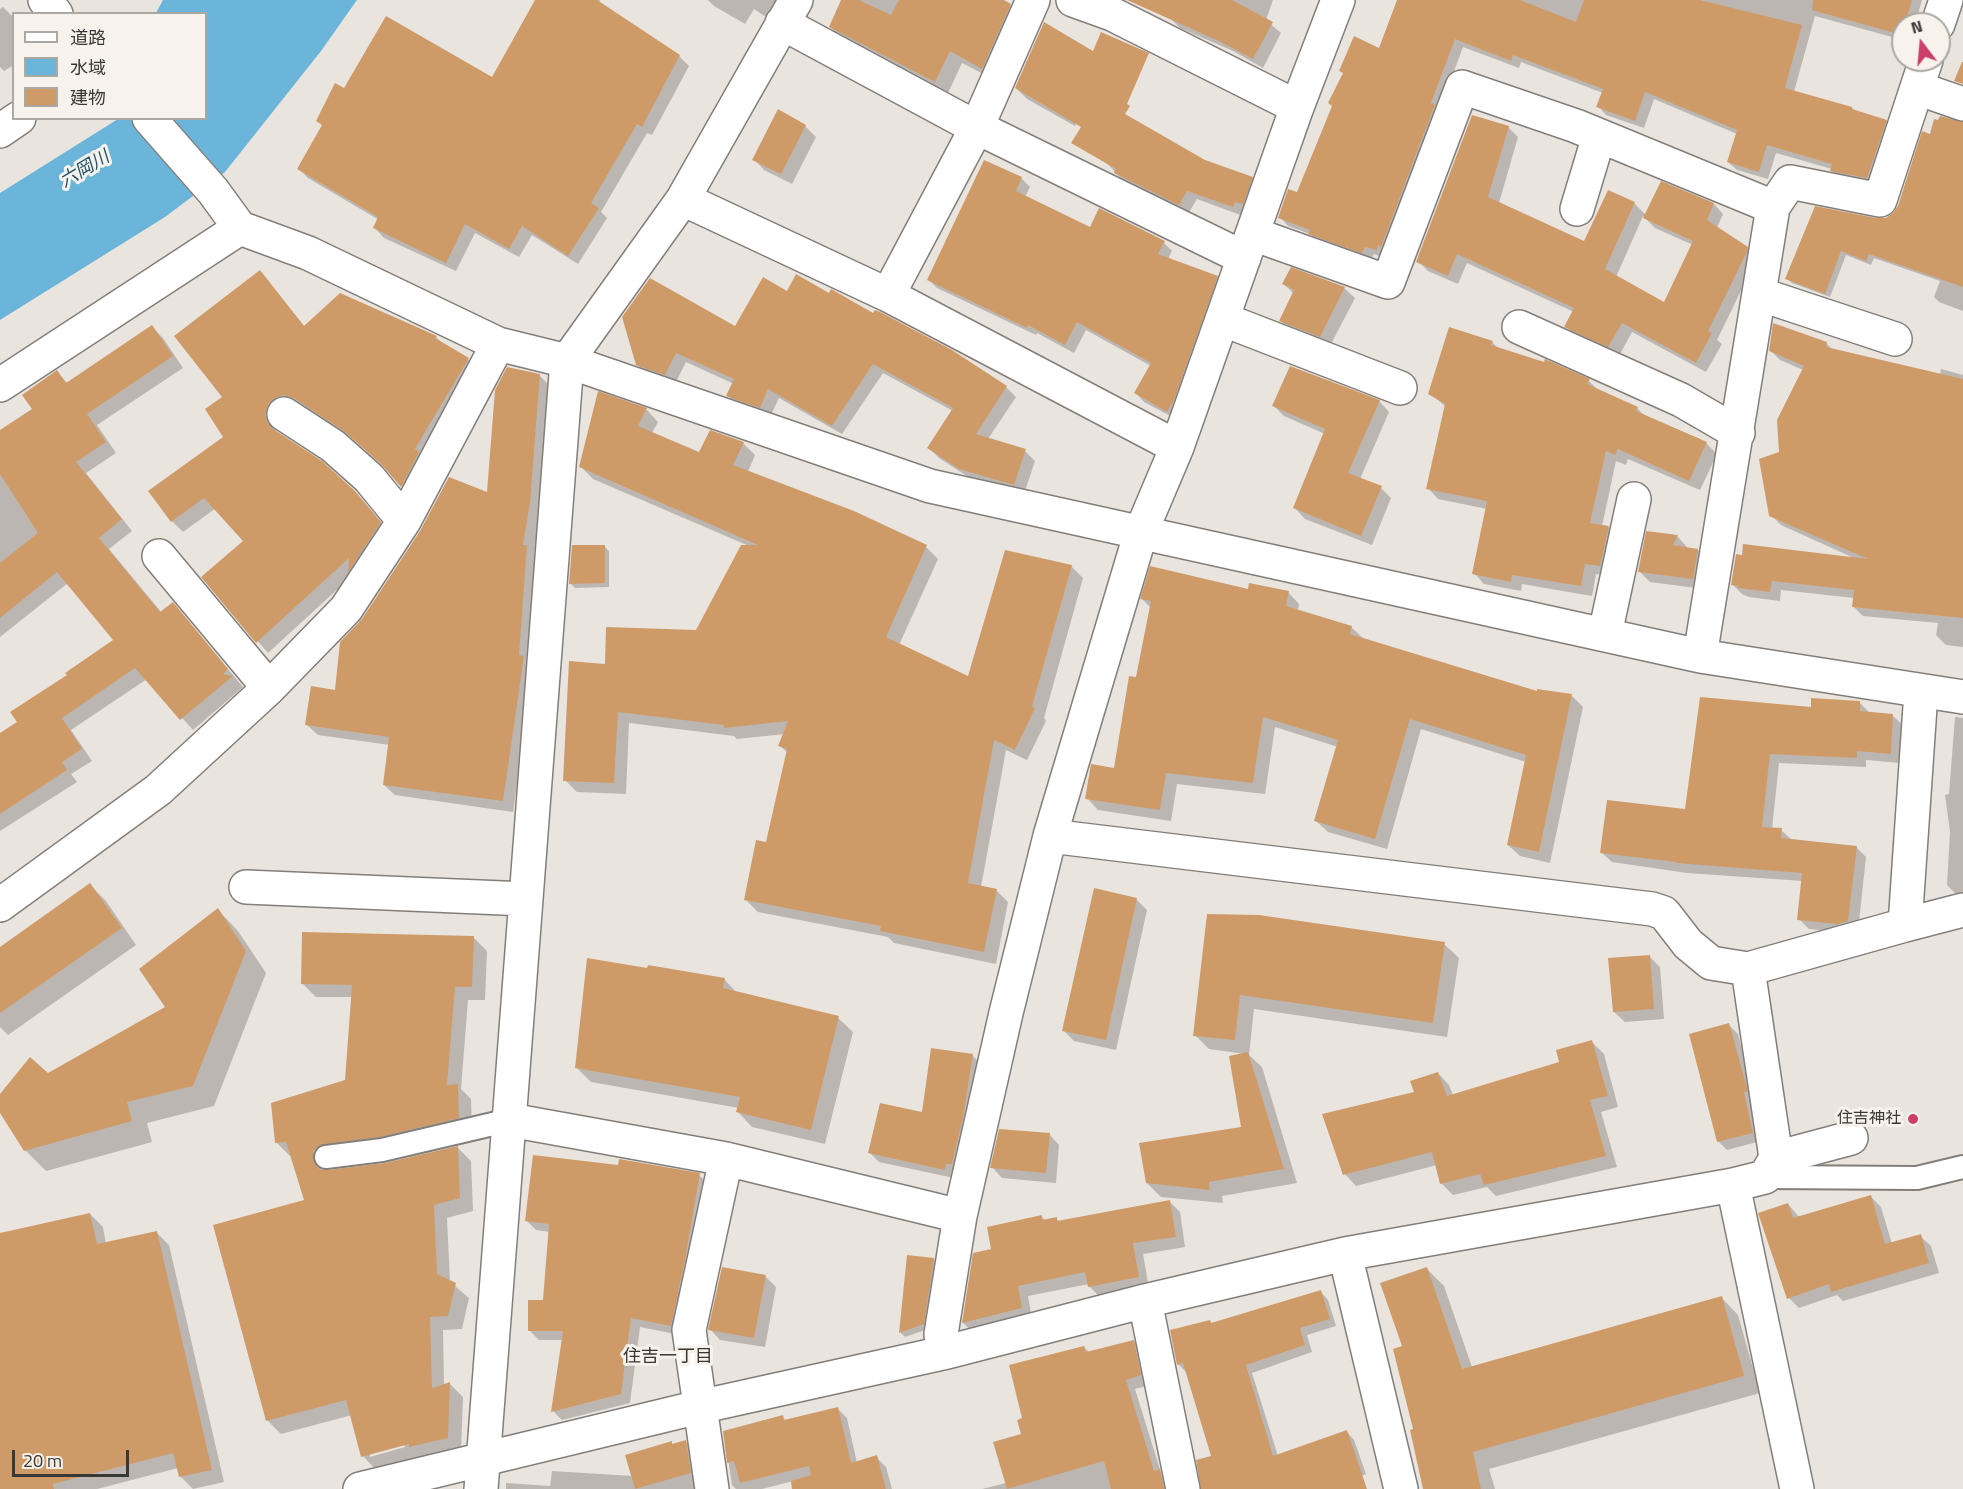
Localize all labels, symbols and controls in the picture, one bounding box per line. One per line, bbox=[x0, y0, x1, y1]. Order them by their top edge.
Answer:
legend bbox=[12, 12, 207, 120]
north arrow bbox=[1891, 12, 1951, 72]
text: N bbox=[1908, 14, 1925, 40]
text: 道路 bbox=[70, 24, 106, 51]
text: 水域 bbox=[70, 54, 106, 81]
text: 建物 bbox=[70, 84, 106, 111]
water label: 六岡川 bbox=[56, 147, 114, 193]
place label: 住吉神社 bbox=[1837, 1109, 1901, 1129]
marker: 住吉神社 bbox=[1906, 1112, 1920, 1126]
district label: 住吉一丁目 bbox=[623, 1347, 713, 1369]
scale bar bbox=[15, 1438, 132, 1476]
text: 20 m bbox=[23, 1447, 62, 1474]

